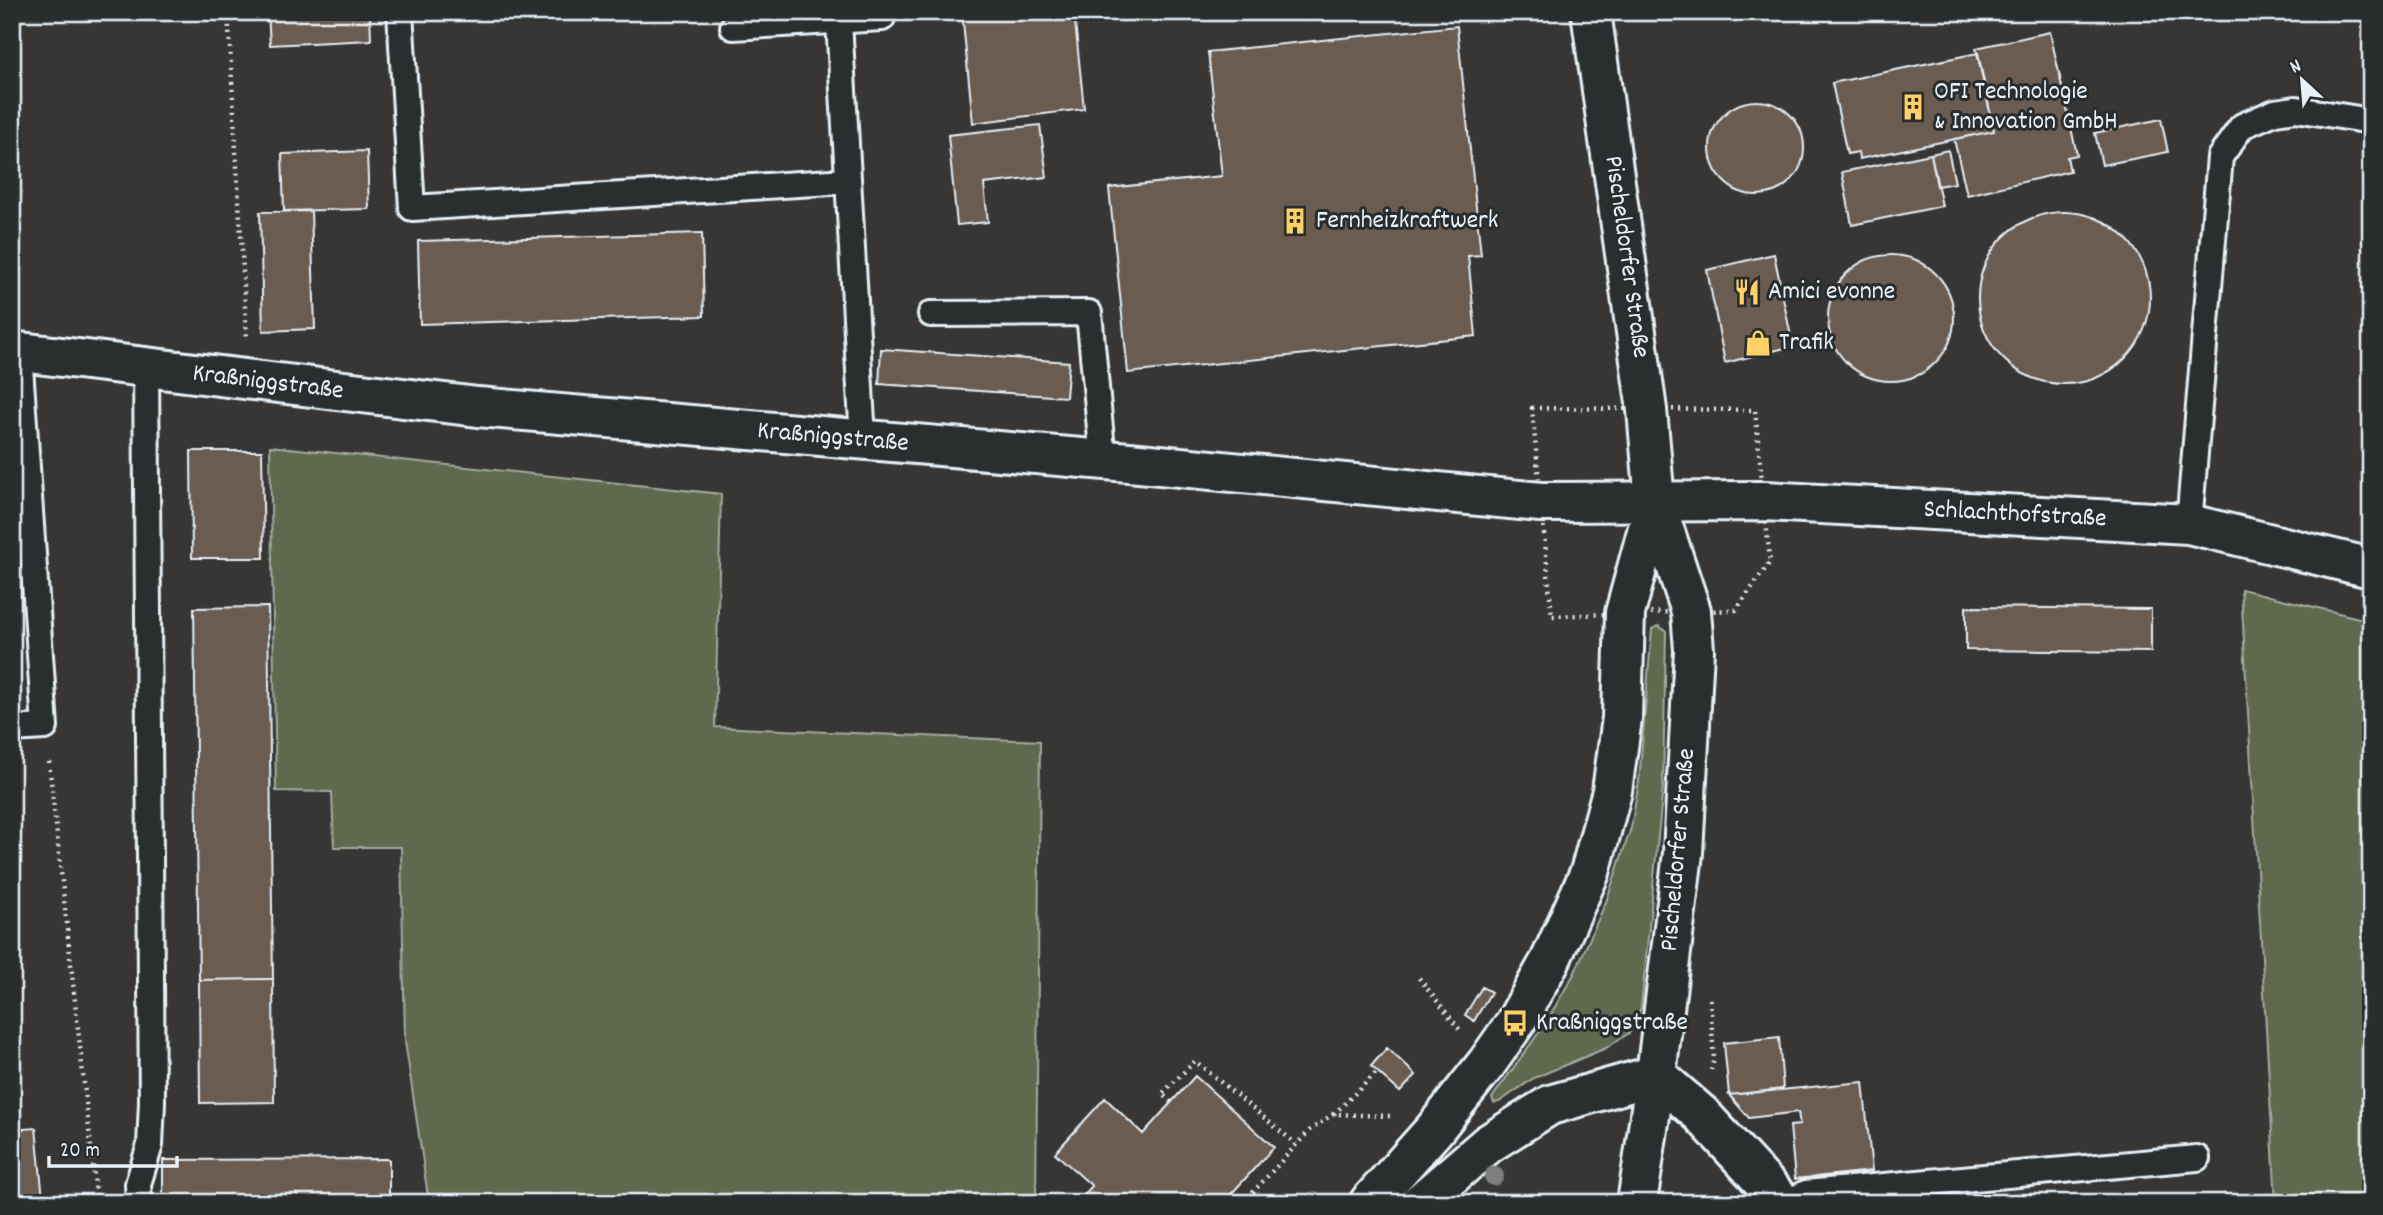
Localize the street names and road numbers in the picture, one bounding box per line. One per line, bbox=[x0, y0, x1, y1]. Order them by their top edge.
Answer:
street label: Pischeldorfer Straße bbox=[1593, 154, 1659, 360]
street label: Kraßniggstraße bbox=[190, 355, 346, 411]
street label: Kraßniggstraße bbox=[756, 413, 910, 463]
street label: Schlachthofstraße bbox=[1923, 492, 2107, 538]
street label: Pischeldorfer Straße bbox=[1652, 747, 1706, 953]

